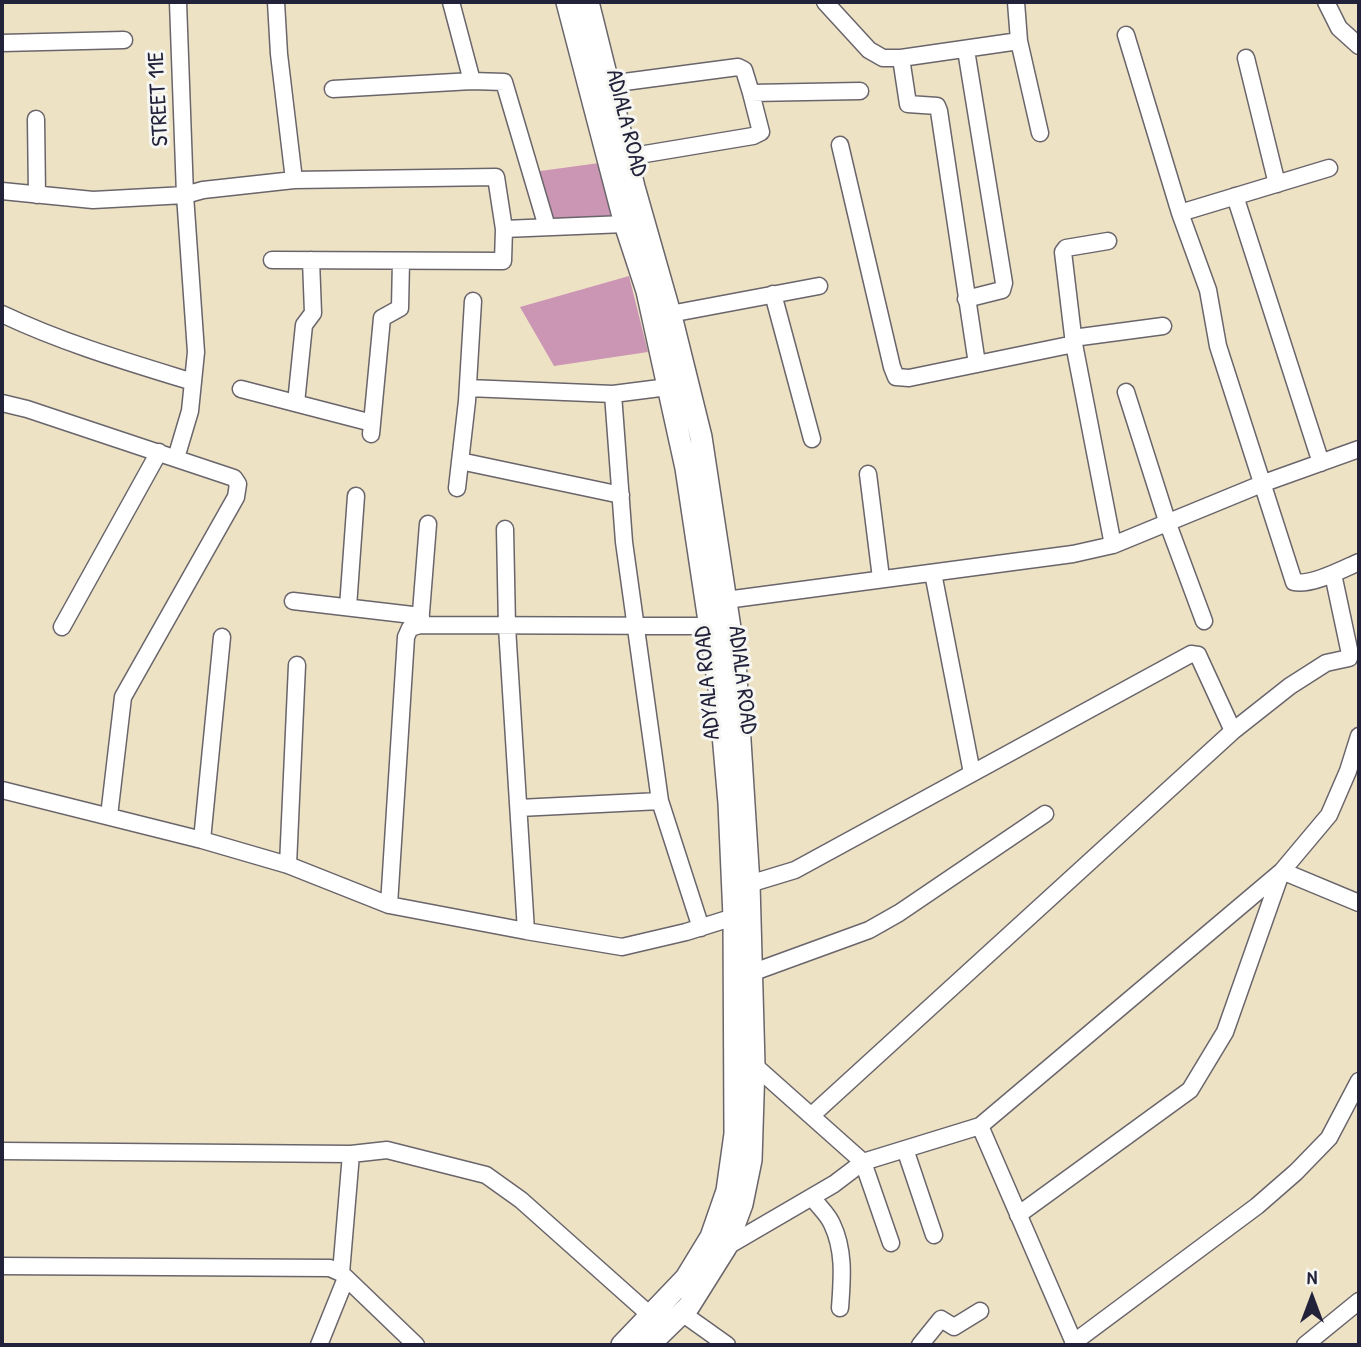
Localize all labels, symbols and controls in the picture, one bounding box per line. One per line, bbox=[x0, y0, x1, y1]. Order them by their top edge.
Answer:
street label: STREET 11E bbox=[143, 51, 175, 147]
street label: ADIALA ROAD bbox=[599, 67, 653, 179]
street label: ADIALA ROAD bbox=[722, 624, 762, 736]
street label: ADYALA ROAD bbox=[689, 625, 727, 741]
north arrow bbox=[1277, 1263, 1347, 1333]
text: N bbox=[1307, 1264, 1317, 1290]

